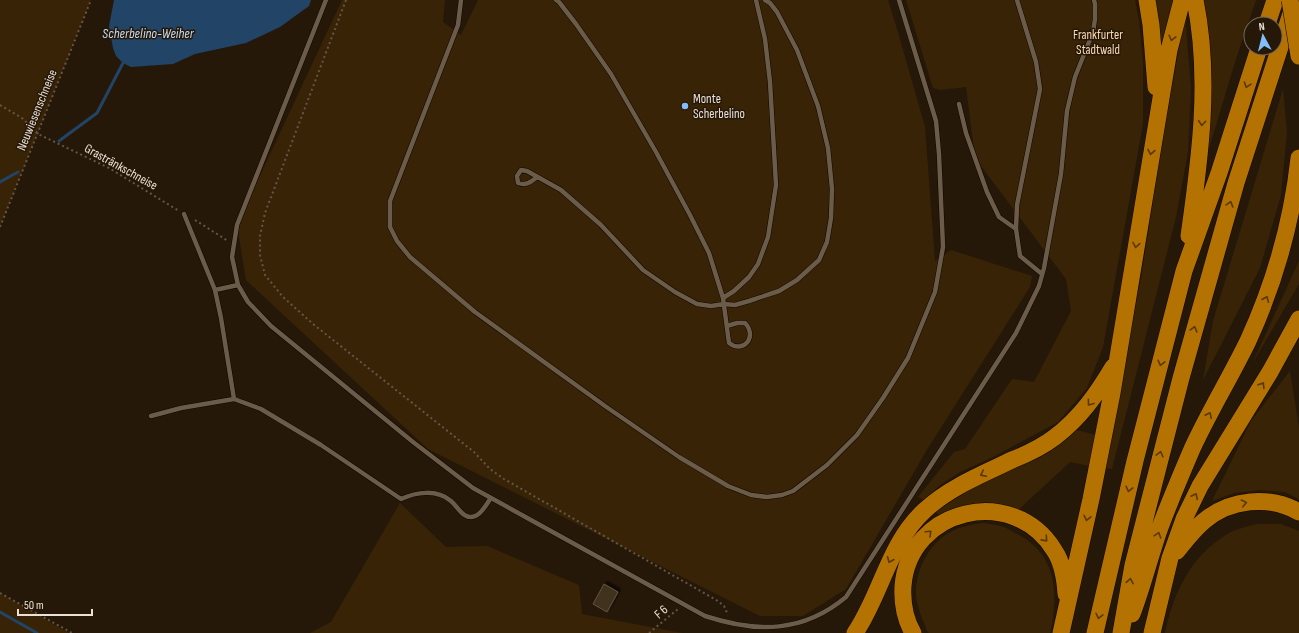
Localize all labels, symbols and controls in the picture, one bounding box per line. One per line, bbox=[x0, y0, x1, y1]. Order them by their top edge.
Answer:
north arrow bbox=[1243, 16, 1283, 56]
text: N bbox=[1258, 20, 1266, 33]
water label: Scherbelino-Weiher bbox=[102, 25, 195, 42]
park label: Frankfurter Stadtwald bbox=[1073, 27, 1123, 58]
one-way arrow bbox=[1169, 35, 1177, 41]
street label: Neuwiesenschneise bbox=[13, 67, 61, 153]
one-way arrow bbox=[1243, 81, 1252, 88]
place label: Monte Scherbelino bbox=[693, 91, 745, 122]
marker: Monte Scherbelino bbox=[680, 101, 690, 111]
one-way arrow bbox=[1197, 120, 1206, 126]
street label: Grastränkschneise bbox=[82, 140, 160, 194]
one-way arrow bbox=[1147, 149, 1156, 156]
one-way arrow bbox=[1225, 201, 1234, 208]
one-way arrow bbox=[1132, 242, 1141, 248]
one-way arrow bbox=[1261, 295, 1269, 303]
one-way arrow bbox=[1189, 326, 1198, 333]
one-way arrow bbox=[1157, 359, 1166, 366]
one-way arrow bbox=[1257, 382, 1265, 389]
one-way arrow bbox=[1087, 399, 1094, 406]
one-way arrow bbox=[1204, 412, 1212, 419]
one-way arrow bbox=[1155, 451, 1164, 458]
one-way arrow bbox=[980, 469, 987, 477]
one-way arrow bbox=[1125, 486, 1133, 492]
one-way arrow bbox=[1190, 493, 1198, 500]
one-way arrow bbox=[1241, 499, 1247, 507]
one-way arrow bbox=[1084, 515, 1092, 521]
one-way arrow bbox=[924, 531, 932, 538]
one-way arrow bbox=[1153, 531, 1162, 538]
one-way arrow bbox=[1040, 534, 1047, 541]
one-way arrow bbox=[887, 556, 895, 564]
one-way arrow bbox=[1125, 578, 1134, 584]
scale bar bbox=[18, 591, 92, 617]
text: 50 m bbox=[24, 598, 44, 613]
street label: F 6 bbox=[651, 602, 671, 622]
one-way arrow bbox=[1095, 613, 1103, 619]

